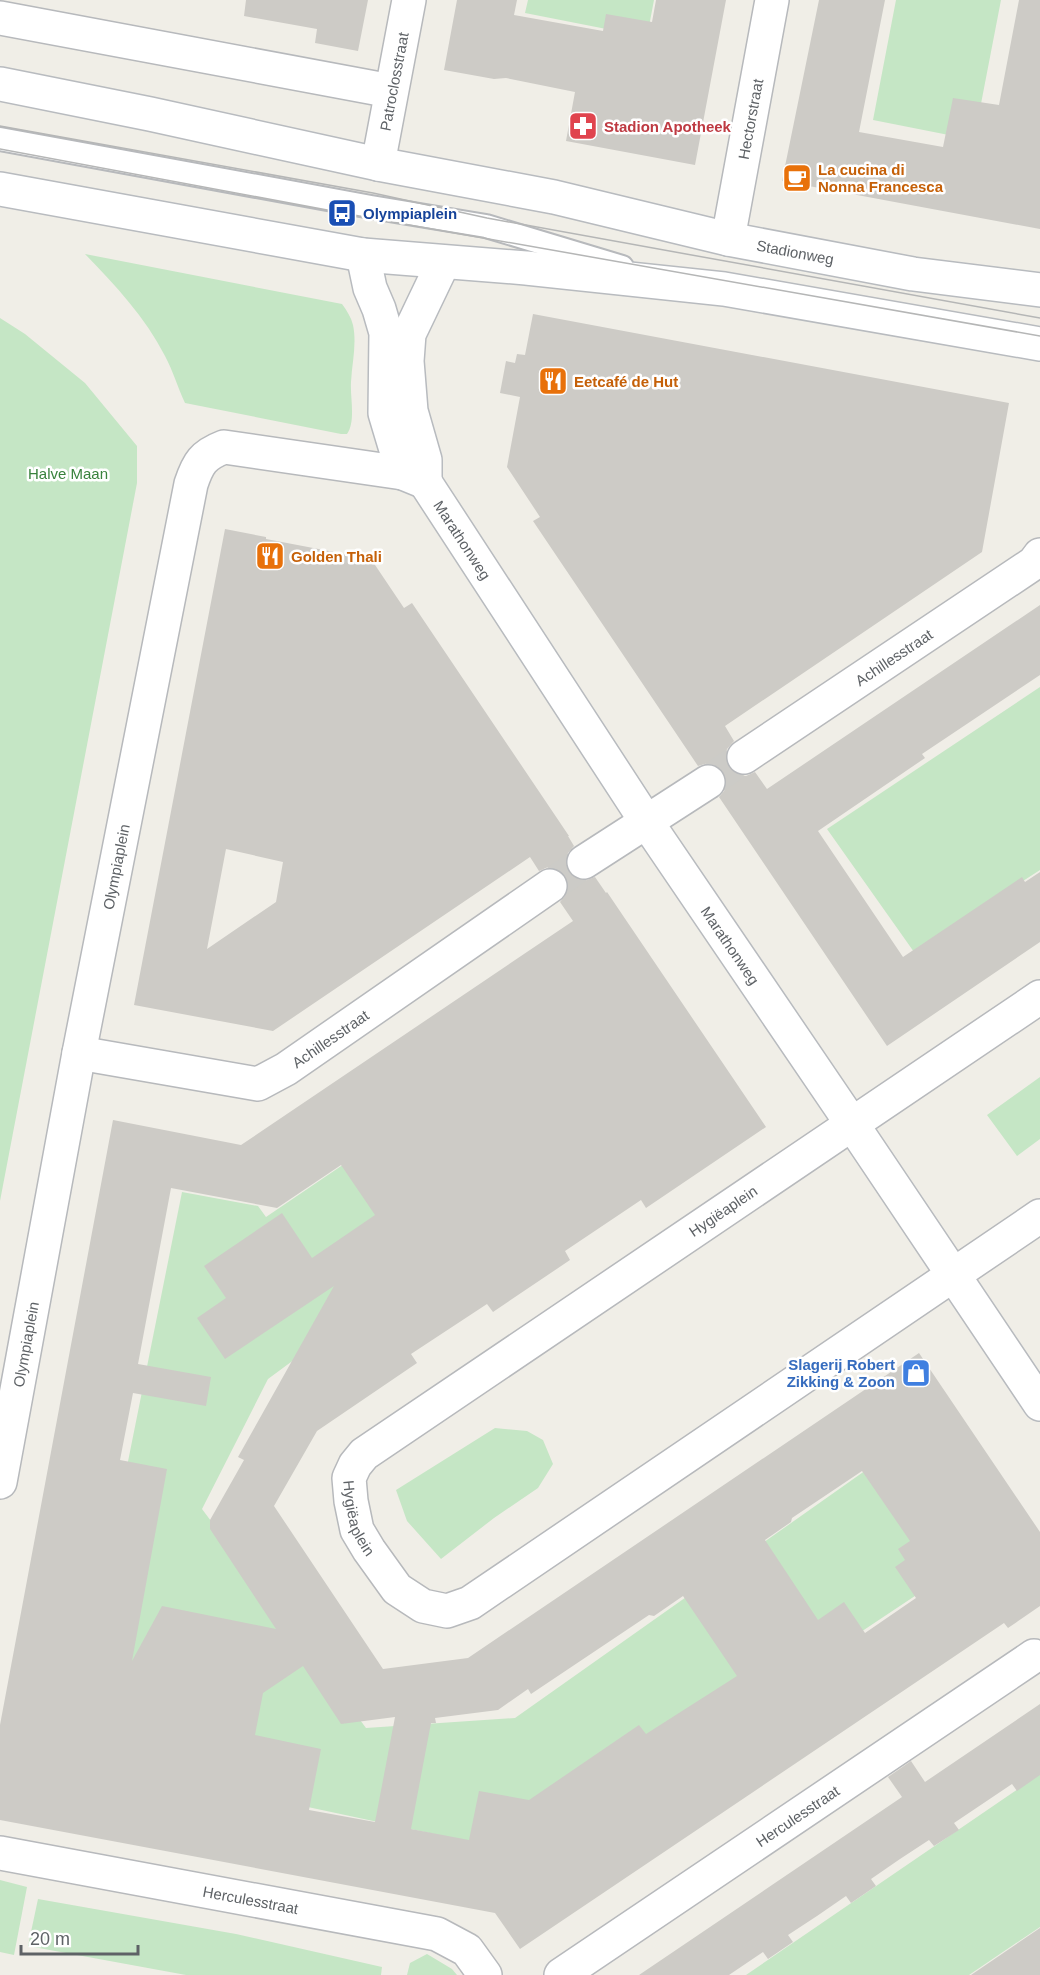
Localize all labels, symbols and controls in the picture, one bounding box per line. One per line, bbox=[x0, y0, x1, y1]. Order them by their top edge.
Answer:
street label: Patroclosstraat bbox=[376, 30, 411, 132]
street label: Hectorstraat bbox=[734, 76, 766, 161]
pharmacy icon: Stadion Apotheek bbox=[567, 110, 599, 142]
place label: Stadion Apotheek bbox=[604, 118, 732, 135]
place label: La cucina di Nonna Francesca bbox=[818, 161, 944, 195]
cafe icon: La cucina di Nonna Francesca bbox=[781, 162, 813, 194]
bus stop icon: Olympiaplein bbox=[326, 197, 358, 229]
place label: Olympiaplein bbox=[363, 205, 457, 222]
street label: Stadionweg bbox=[755, 236, 835, 267]
restaurant icon: Eetcafé de Hut bbox=[537, 365, 569, 397]
place label: Eetcafé de Hut bbox=[574, 373, 678, 390]
park label: Halve Maan bbox=[28, 465, 108, 482]
street label: Marathonweg bbox=[431, 497, 495, 583]
restaurant icon: Golden Thali bbox=[254, 540, 286, 572]
place label: Golden Thali bbox=[291, 548, 382, 565]
street label: Achillesstraat bbox=[852, 625, 936, 689]
street label: Olympiaplein bbox=[99, 823, 132, 911]
street label: Marathonweg bbox=[698, 903, 763, 988]
street label: Achillesstraat bbox=[289, 1006, 372, 1071]
street label: Hygiëaplein bbox=[686, 1182, 760, 1240]
street label: Olympiaplein bbox=[9, 1300, 42, 1389]
place label: Slagerij Robert Zikking & Zoon bbox=[787, 1356, 895, 1390]
shop icon: Slagerij Robert Zikking & Zoon bbox=[900, 1357, 932, 1389]
street label: Hygiëaplein bbox=[341, 1480, 379, 1559]
street label: Herculesstraat bbox=[752, 1781, 843, 1850]
street label: Herculesstraat bbox=[202, 1882, 301, 1917]
scale bar bbox=[21, 1918, 138, 1956]
text: 20 m bbox=[30, 1929, 70, 1949]

